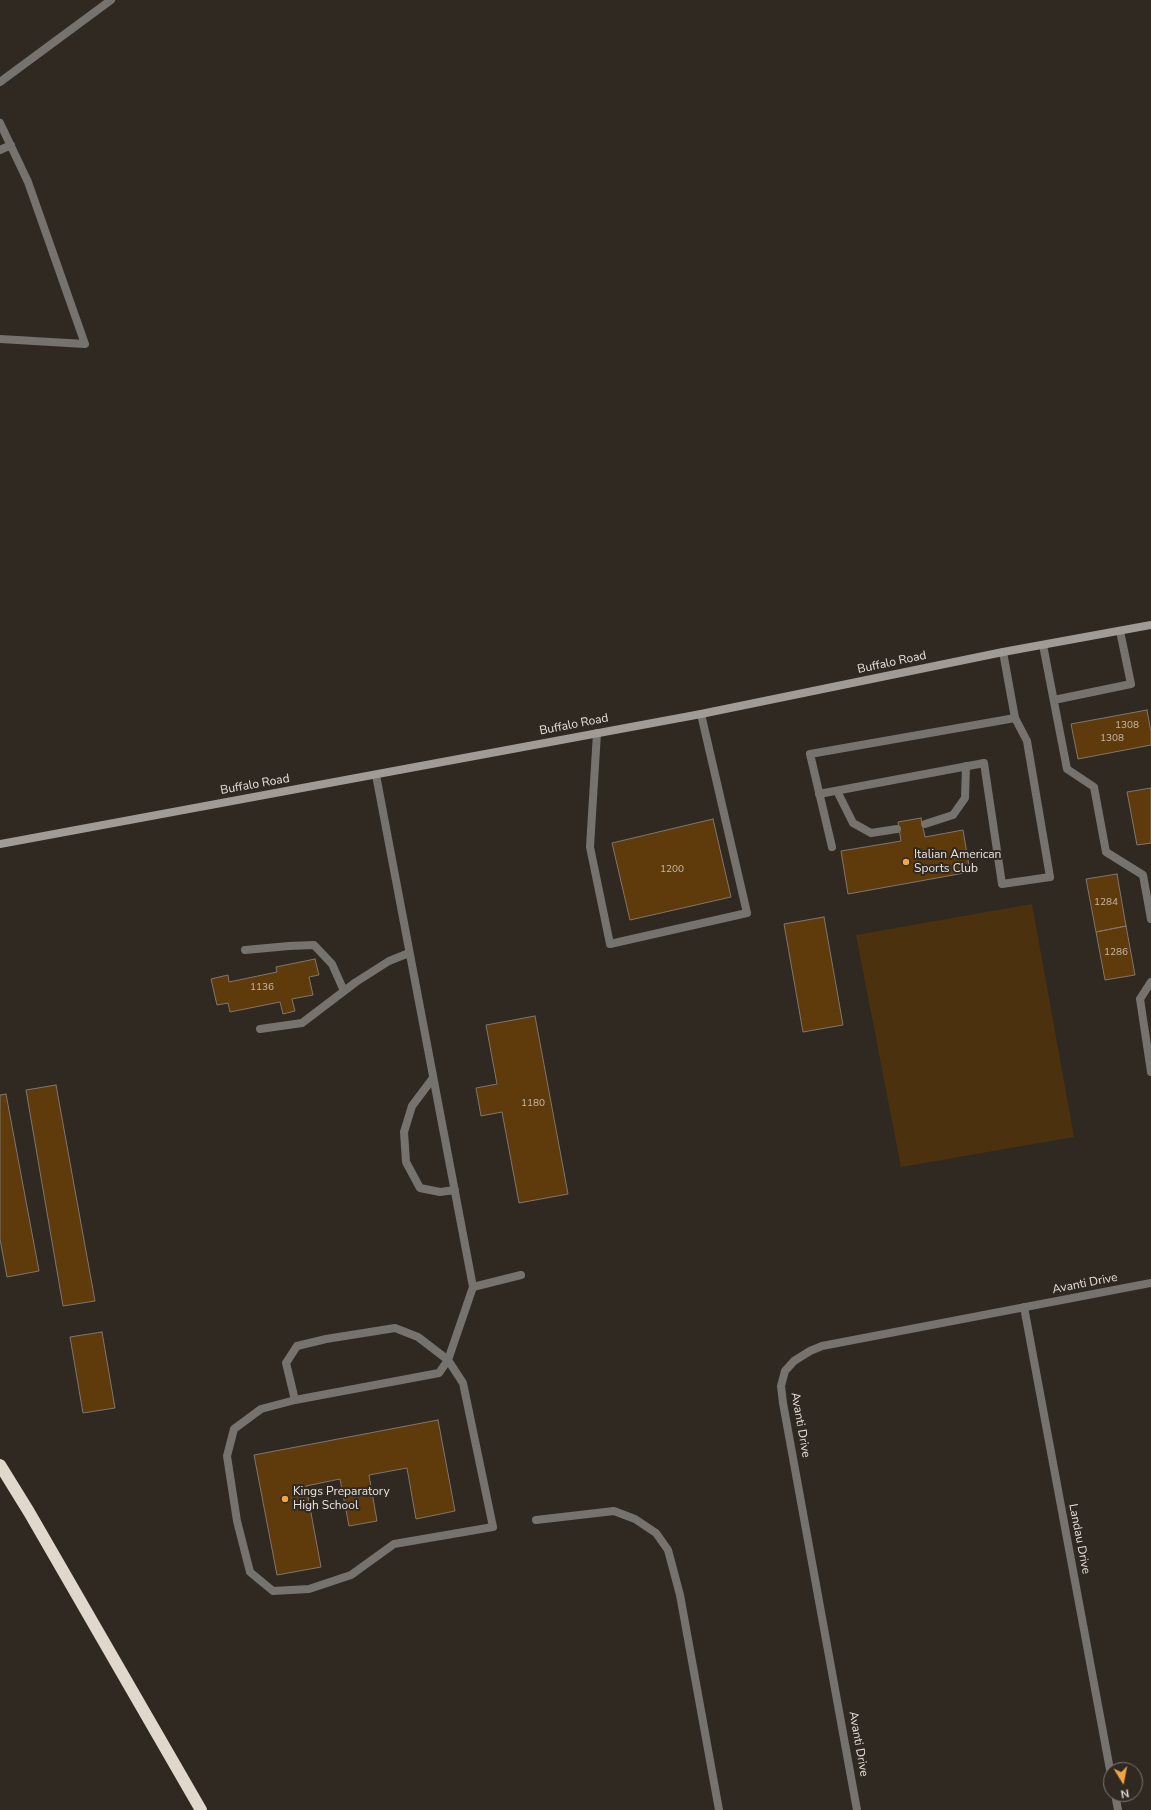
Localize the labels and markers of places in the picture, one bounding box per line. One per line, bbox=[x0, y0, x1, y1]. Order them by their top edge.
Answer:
place label: Italian American Sports Club bbox=[914, 848, 1001, 876]
marker: Italian American Sports Club bbox=[901, 857, 911, 867]
place label: Kings Preparatory High School bbox=[293, 1485, 390, 1513]
marker: Kings Preparatory High School bbox=[280, 1494, 290, 1504]

